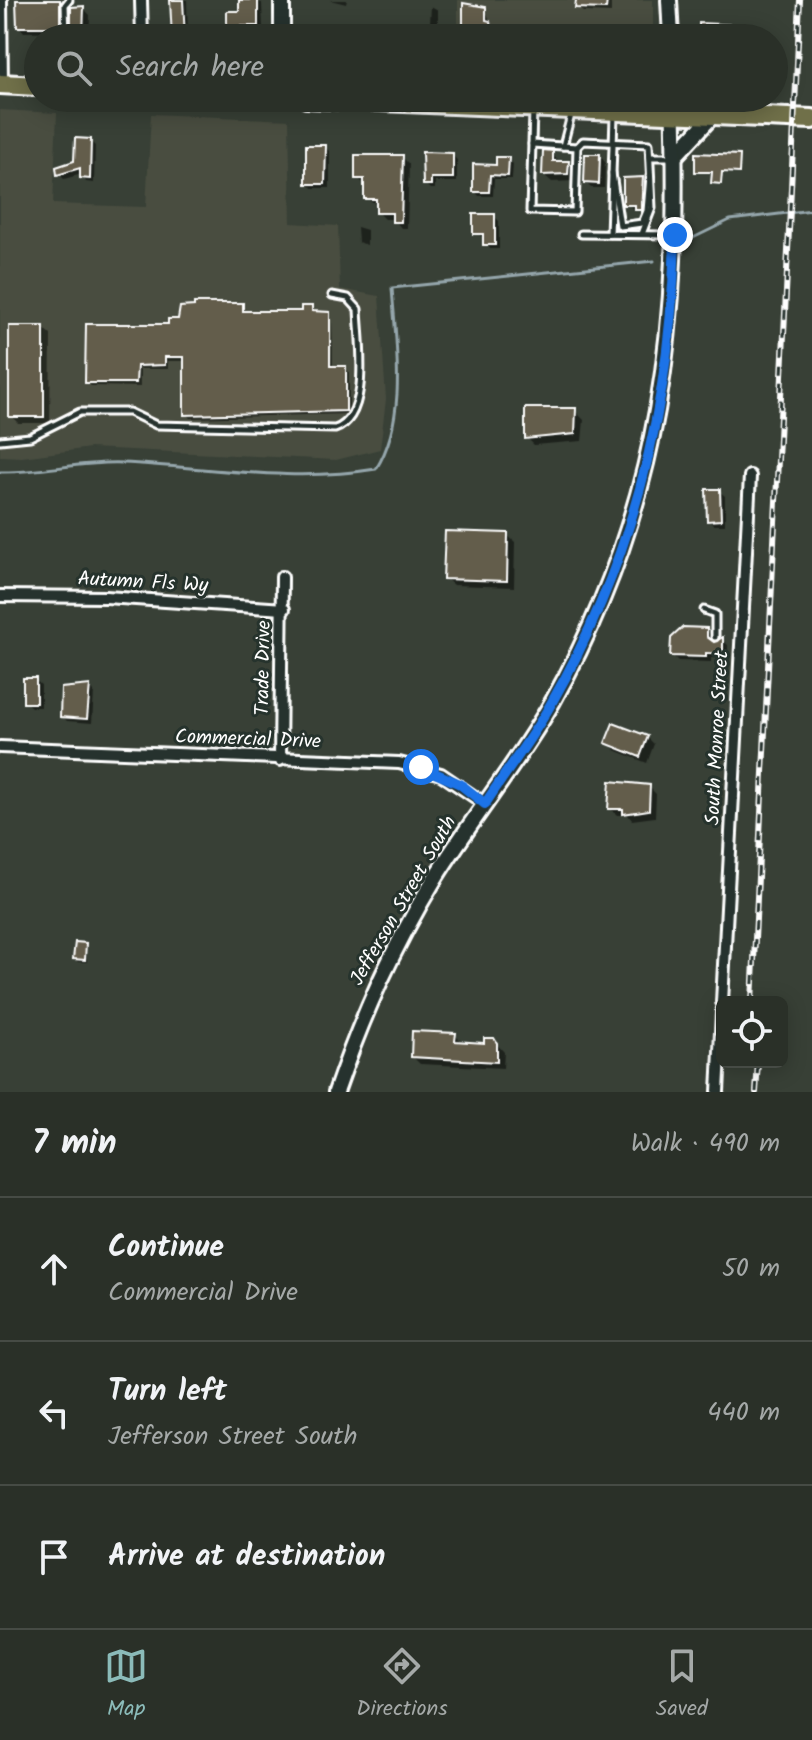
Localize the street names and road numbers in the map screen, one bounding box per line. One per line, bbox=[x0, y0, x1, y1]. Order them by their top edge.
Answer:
street label: Autumn Fls Wy bbox=[77, 564, 210, 602]
street label: Trade Drive bbox=[247, 620, 281, 716]
street label: South Monroe Street bbox=[697, 650, 739, 826]
street label: Commercial Drive bbox=[174, 721, 322, 759]
street label: Jefferson Street South bbox=[342, 810, 466, 992]

